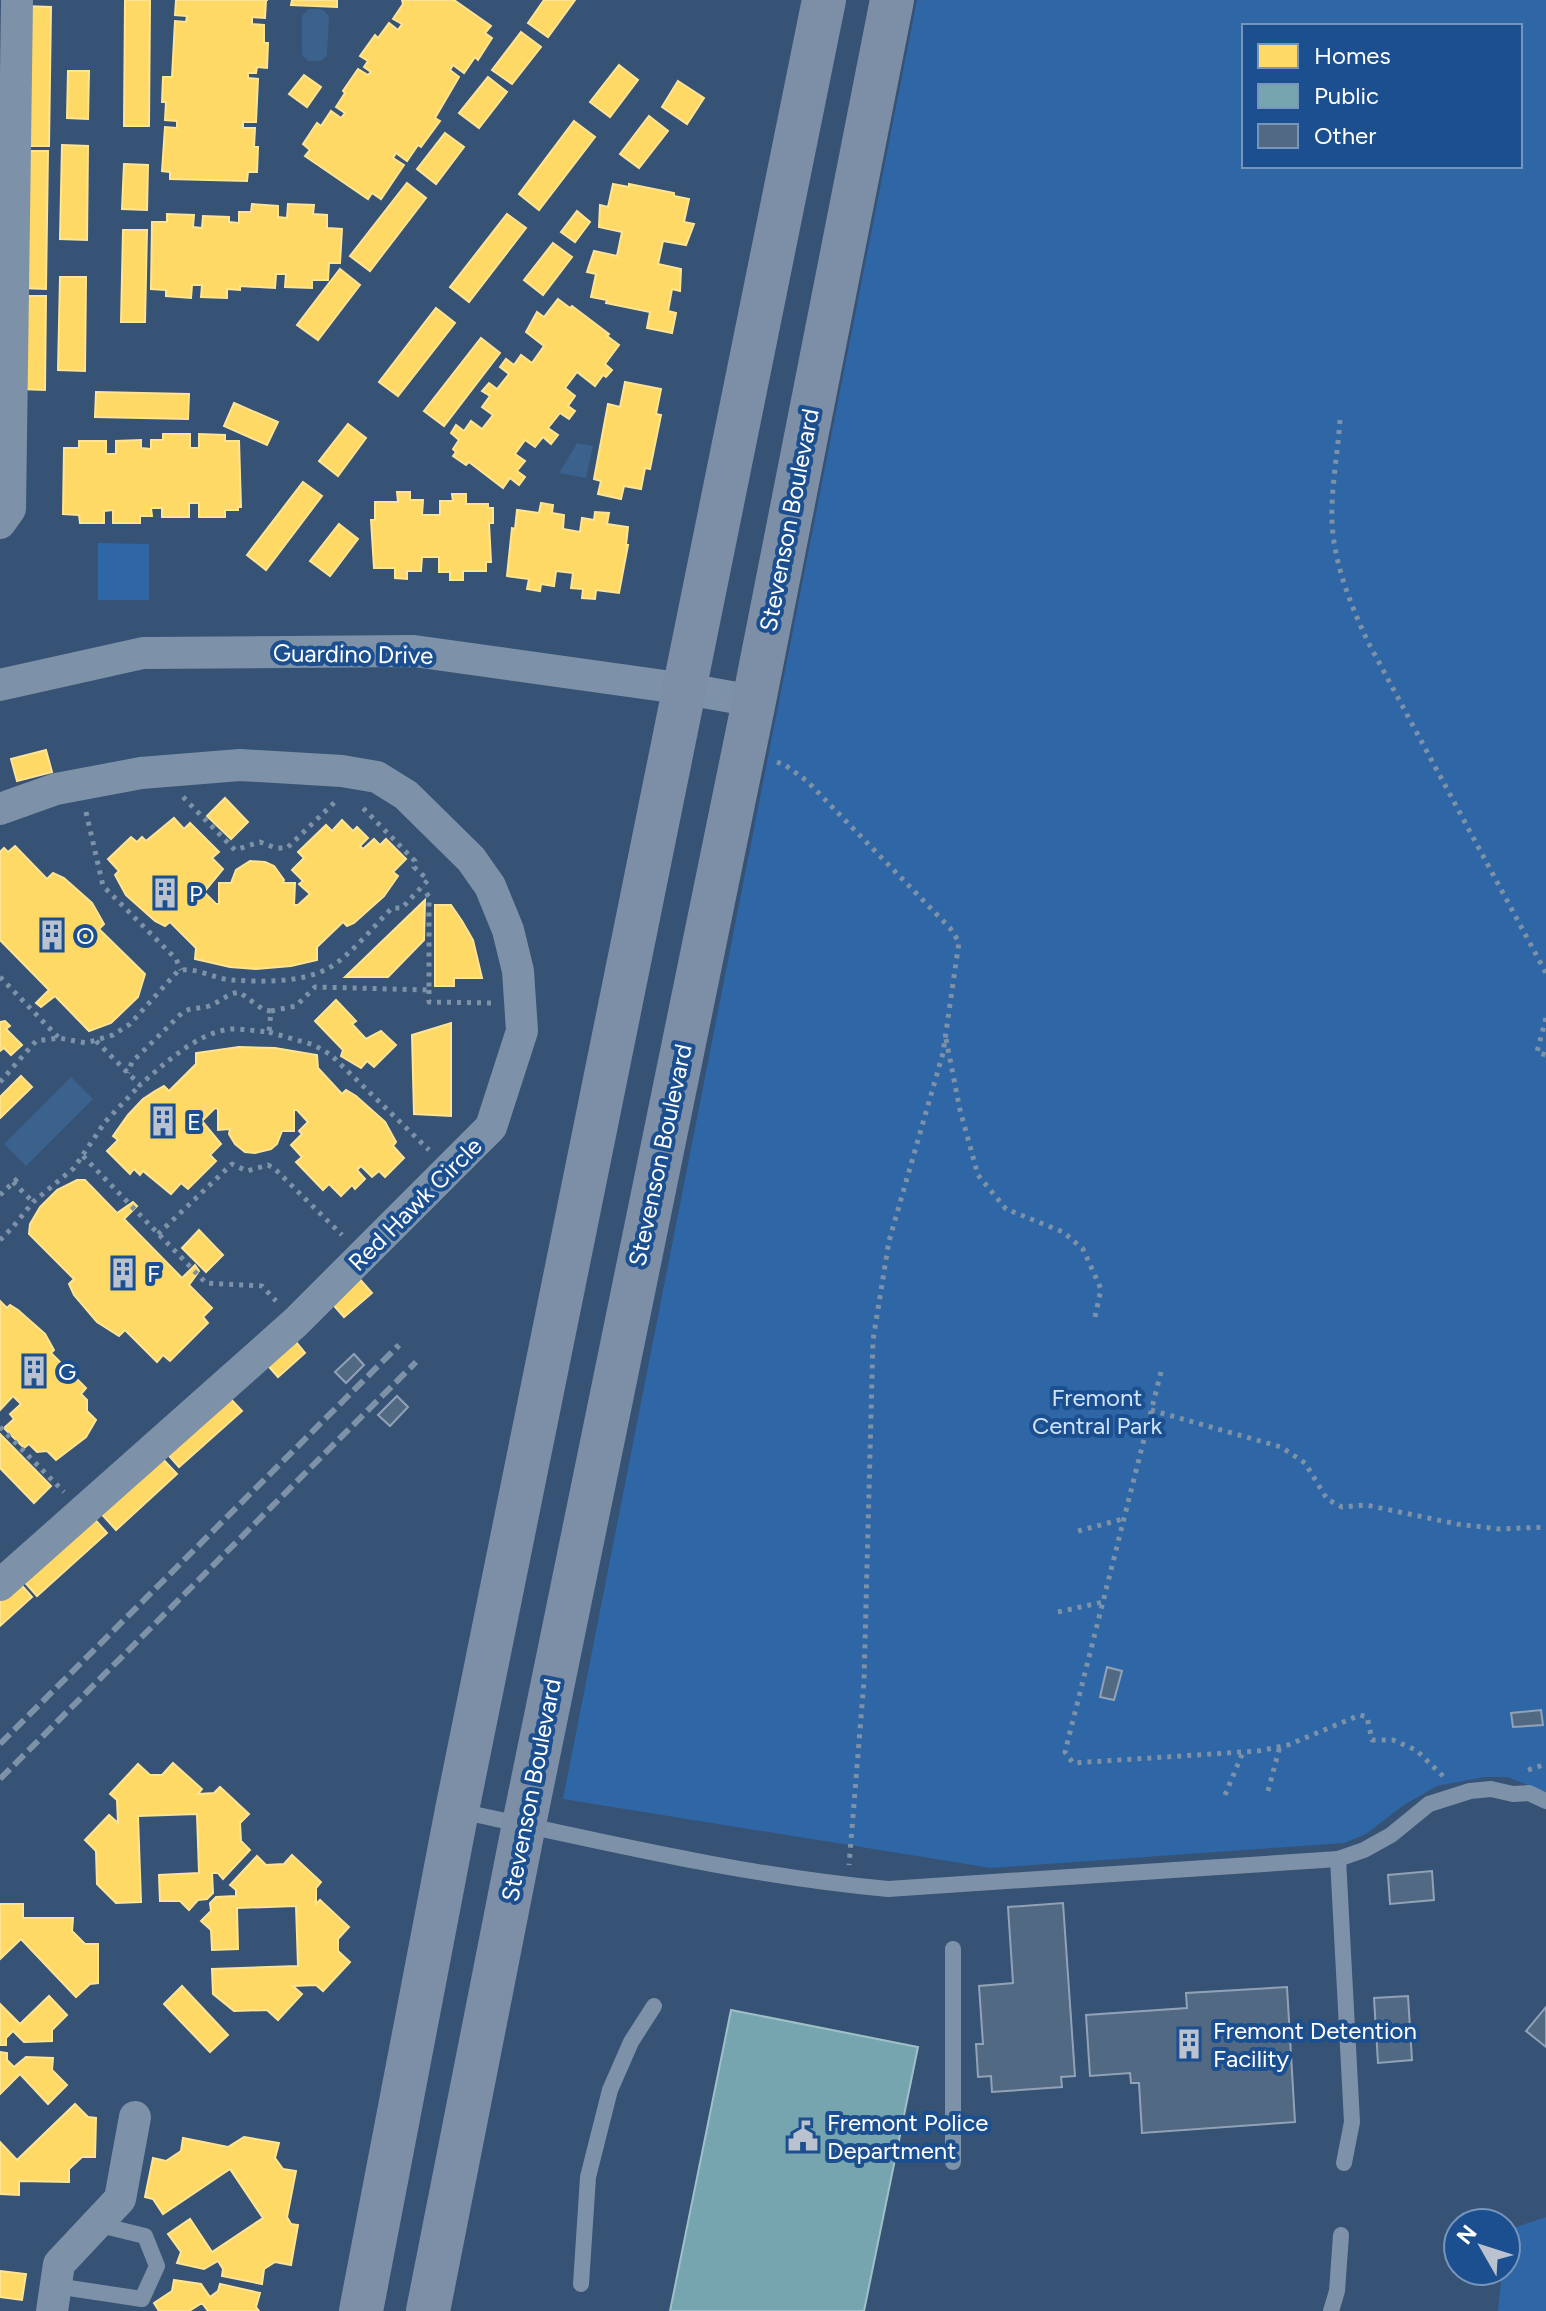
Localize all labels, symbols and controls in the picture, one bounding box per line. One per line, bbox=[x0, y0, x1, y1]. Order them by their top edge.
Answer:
legend bbox=[1242, 24, 1522, 168]
text: Homes bbox=[1314, 41, 1391, 70]
text: Public bbox=[1314, 81, 1379, 110]
text: Other bbox=[1314, 121, 1376, 150]
street label: Stevenson Boulevard bbox=[753, 406, 825, 634]
street label: Guardino Drive bbox=[273, 638, 433, 670]
building icon: P bbox=[148, 876, 182, 910]
place label: P bbox=[189, 879, 203, 908]
building icon: O bbox=[35, 918, 69, 952]
place label: O bbox=[76, 921, 95, 950]
street label: Stevenson Boulevard bbox=[622, 1041, 698, 1269]
building icon: E bbox=[146, 1104, 180, 1138]
place label: E bbox=[187, 1107, 201, 1136]
street label: Red Hawk Circle bbox=[342, 1131, 488, 1277]
building icon: F bbox=[106, 1256, 140, 1290]
place label: F bbox=[147, 1259, 160, 1288]
building icon: G bbox=[17, 1354, 51, 1388]
place label: G bbox=[58, 1357, 76, 1386]
park label: Fremont Central Park bbox=[1032, 1383, 1162, 1440]
street label: Stevenson Boulevard bbox=[495, 1676, 567, 1904]
place label: Fremont Detention Facility bbox=[1213, 2016, 1417, 2073]
building icon: Fremont Detention Facility bbox=[1172, 2027, 1206, 2061]
place label: Fremont Police Department bbox=[827, 2108, 988, 2165]
public building icon: Fremont Police Department bbox=[786, 2119, 820, 2153]
north arrow bbox=[1442, 2207, 1522, 2287]
text: N bbox=[1451, 2220, 1483, 2250]

